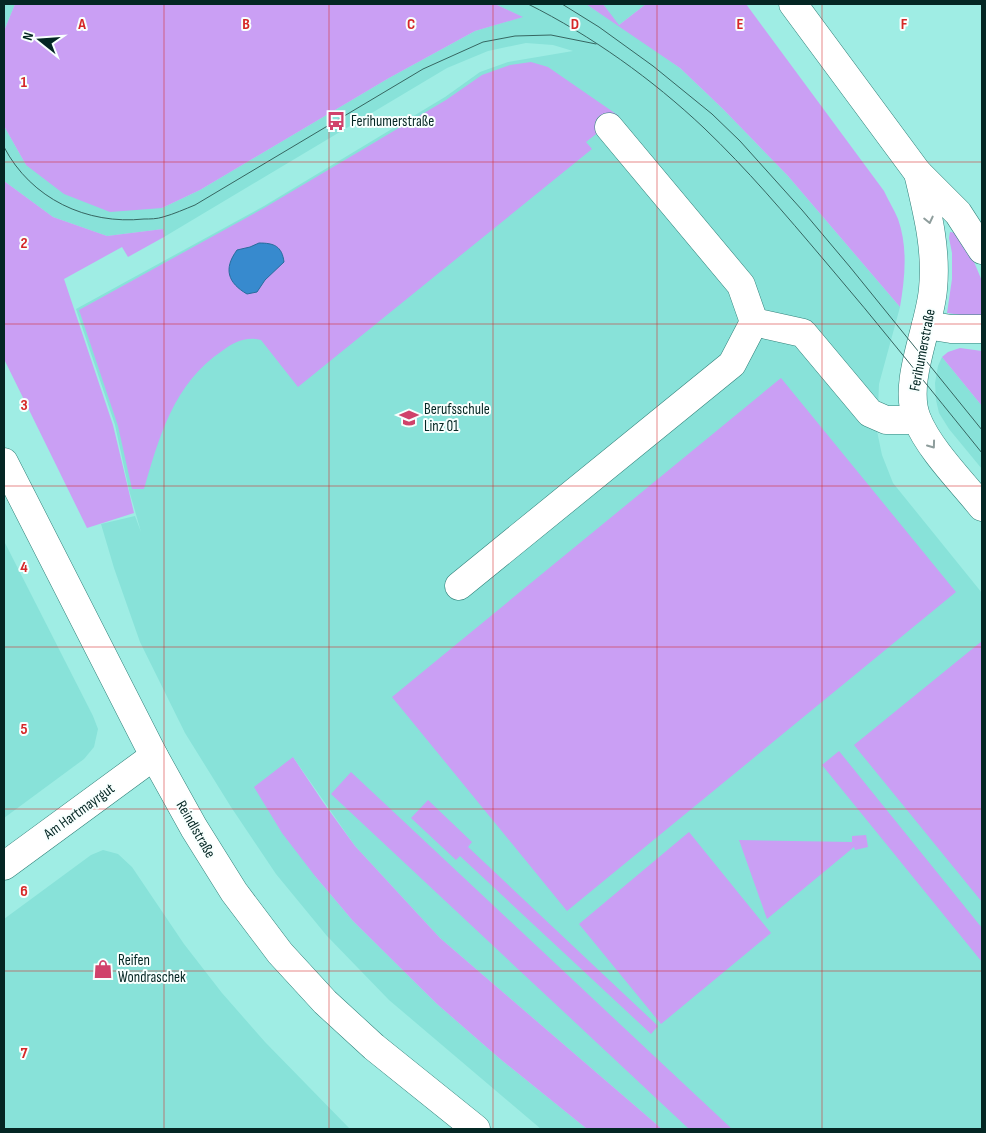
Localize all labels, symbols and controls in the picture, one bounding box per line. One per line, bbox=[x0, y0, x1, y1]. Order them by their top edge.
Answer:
north arrow bbox=[15, 15, 65, 65]
text: A bbox=[77, 15, 86, 34]
text: B bbox=[242, 15, 250, 34]
text: C bbox=[407, 15, 415, 34]
text: D bbox=[571, 15, 579, 34]
text: E bbox=[737, 15, 744, 34]
text: F bbox=[901, 15, 908, 34]
text: N bbox=[19, 30, 37, 42]
text: 1 bbox=[21, 73, 28, 92]
bus stop icon: Ferihumerstraße bbox=[325, 110, 347, 132]
place label: Ferihumerstraße bbox=[351, 112, 434, 131]
one-way arrow bbox=[923, 216, 934, 225]
text: 2 bbox=[20, 234, 28, 253]
street label: Ferihumerstraße bbox=[905, 307, 940, 393]
text: 3 bbox=[20, 396, 28, 415]
place label: Berufsschule Linz 01 bbox=[424, 400, 490, 436]
school or university icon: Berufsschule Linz 01 bbox=[398, 407, 420, 429]
one-way arrow bbox=[926, 439, 935, 449]
text: 4 bbox=[20, 558, 28, 577]
text: 5 bbox=[20, 720, 28, 739]
street label: Am Hartmayrgut bbox=[39, 779, 119, 844]
street label: Reindlstraße bbox=[172, 797, 220, 861]
text: 6 bbox=[20, 882, 28, 901]
place label: Reifen Wondraschek bbox=[118, 951, 186, 987]
shop icon: Reifen Wondraschek bbox=[92, 958, 114, 980]
text: 7 bbox=[21, 1044, 28, 1063]

